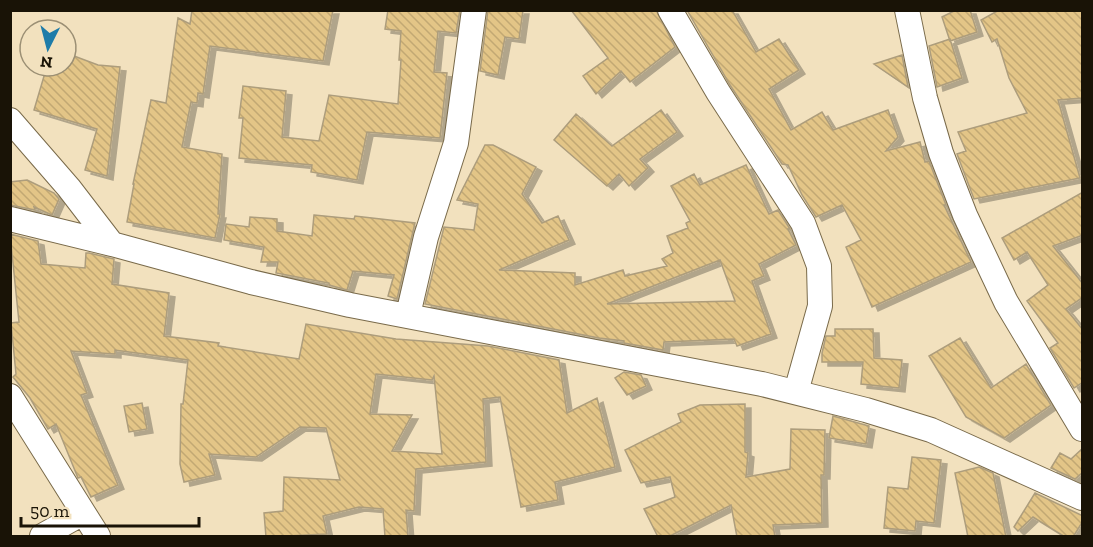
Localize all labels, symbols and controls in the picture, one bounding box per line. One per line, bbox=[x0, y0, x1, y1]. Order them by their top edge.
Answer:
north arrow bbox=[18, 18, 78, 78]
text: N bbox=[39, 52, 54, 73]
scale bar bbox=[21, 490, 200, 528]
text: 50 m bbox=[30, 500, 70, 522]

